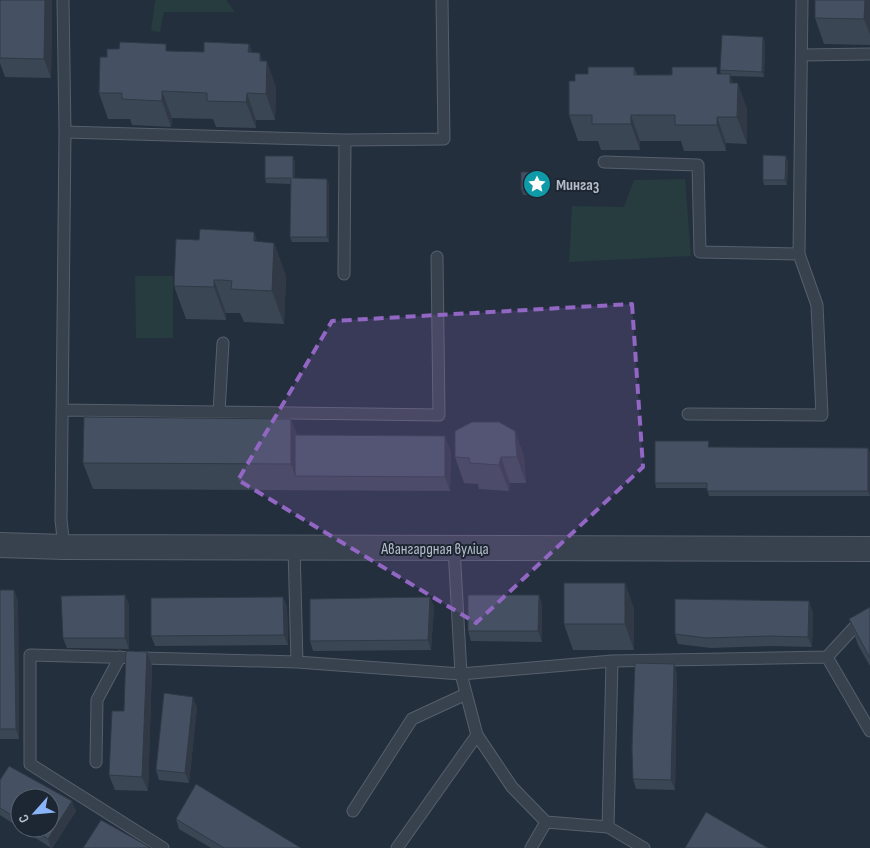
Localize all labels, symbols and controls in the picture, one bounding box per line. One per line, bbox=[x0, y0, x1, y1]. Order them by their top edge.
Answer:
place icon: Мингаз bbox=[522, 169, 552, 199]
place label: Мингаз bbox=[556, 176, 599, 195]
street label: Авангардная вуліца bbox=[380, 540, 489, 559]
north arrow bbox=[10, 788, 60, 838]
text: С bbox=[15, 812, 33, 826]

